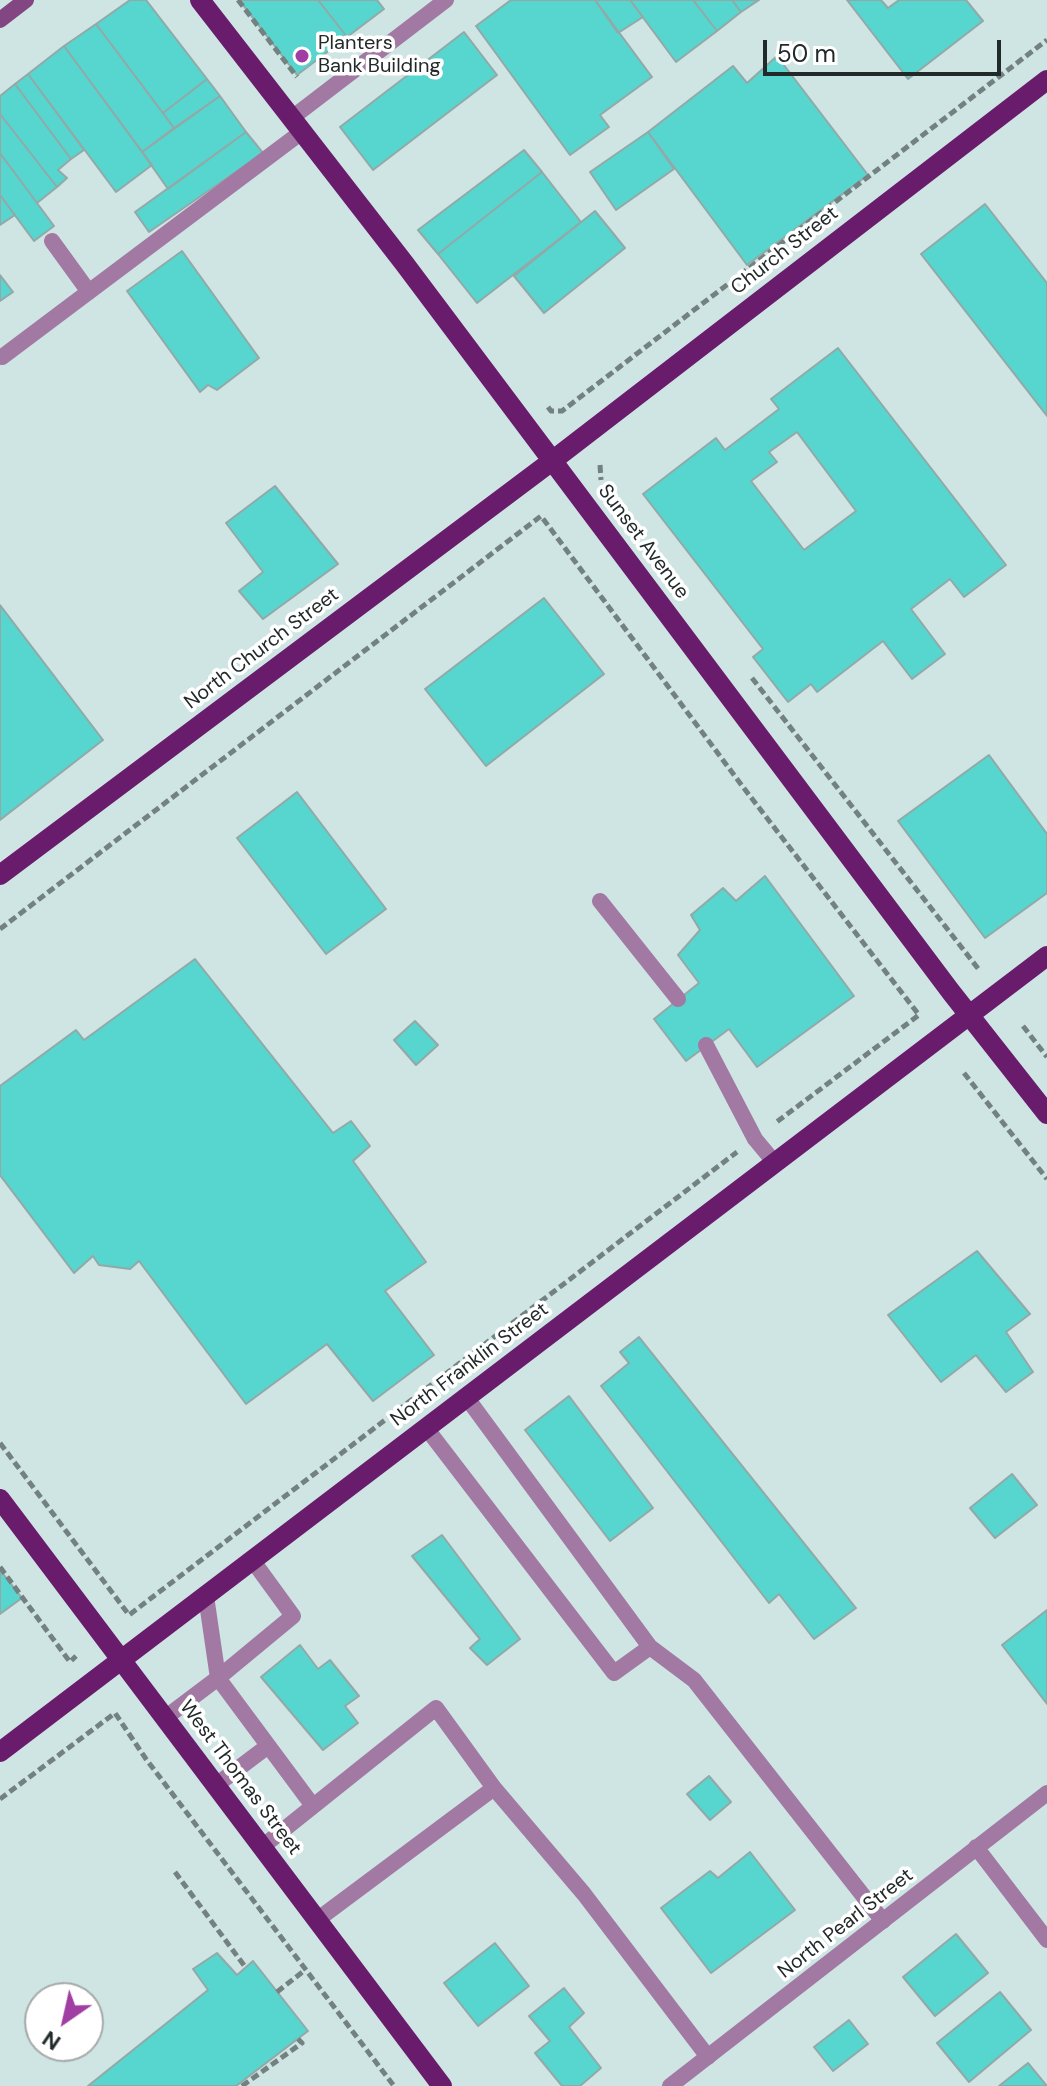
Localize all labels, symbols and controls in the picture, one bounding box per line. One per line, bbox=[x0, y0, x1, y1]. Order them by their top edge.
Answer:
scale bar bbox=[767, 24, 1005, 74]
place label: Planters Bank Building bbox=[318, 32, 441, 79]
text: 50 m bbox=[777, 38, 836, 69]
marker: Planters Bank Building bbox=[293, 47, 311, 65]
street label: Church Street bbox=[727, 202, 843, 300]
street label: Sunset Avenue bbox=[592, 480, 694, 604]
street label: North Church Street bbox=[180, 583, 344, 715]
street label: North Franklin Street bbox=[387, 1298, 553, 1432]
street label: West Thomas Street bbox=[174, 1696, 306, 1860]
street label: North Pearl Street bbox=[774, 1864, 918, 1984]
north arrow bbox=[24, 1982, 104, 2062]
text: N bbox=[37, 2024, 66, 2057]

